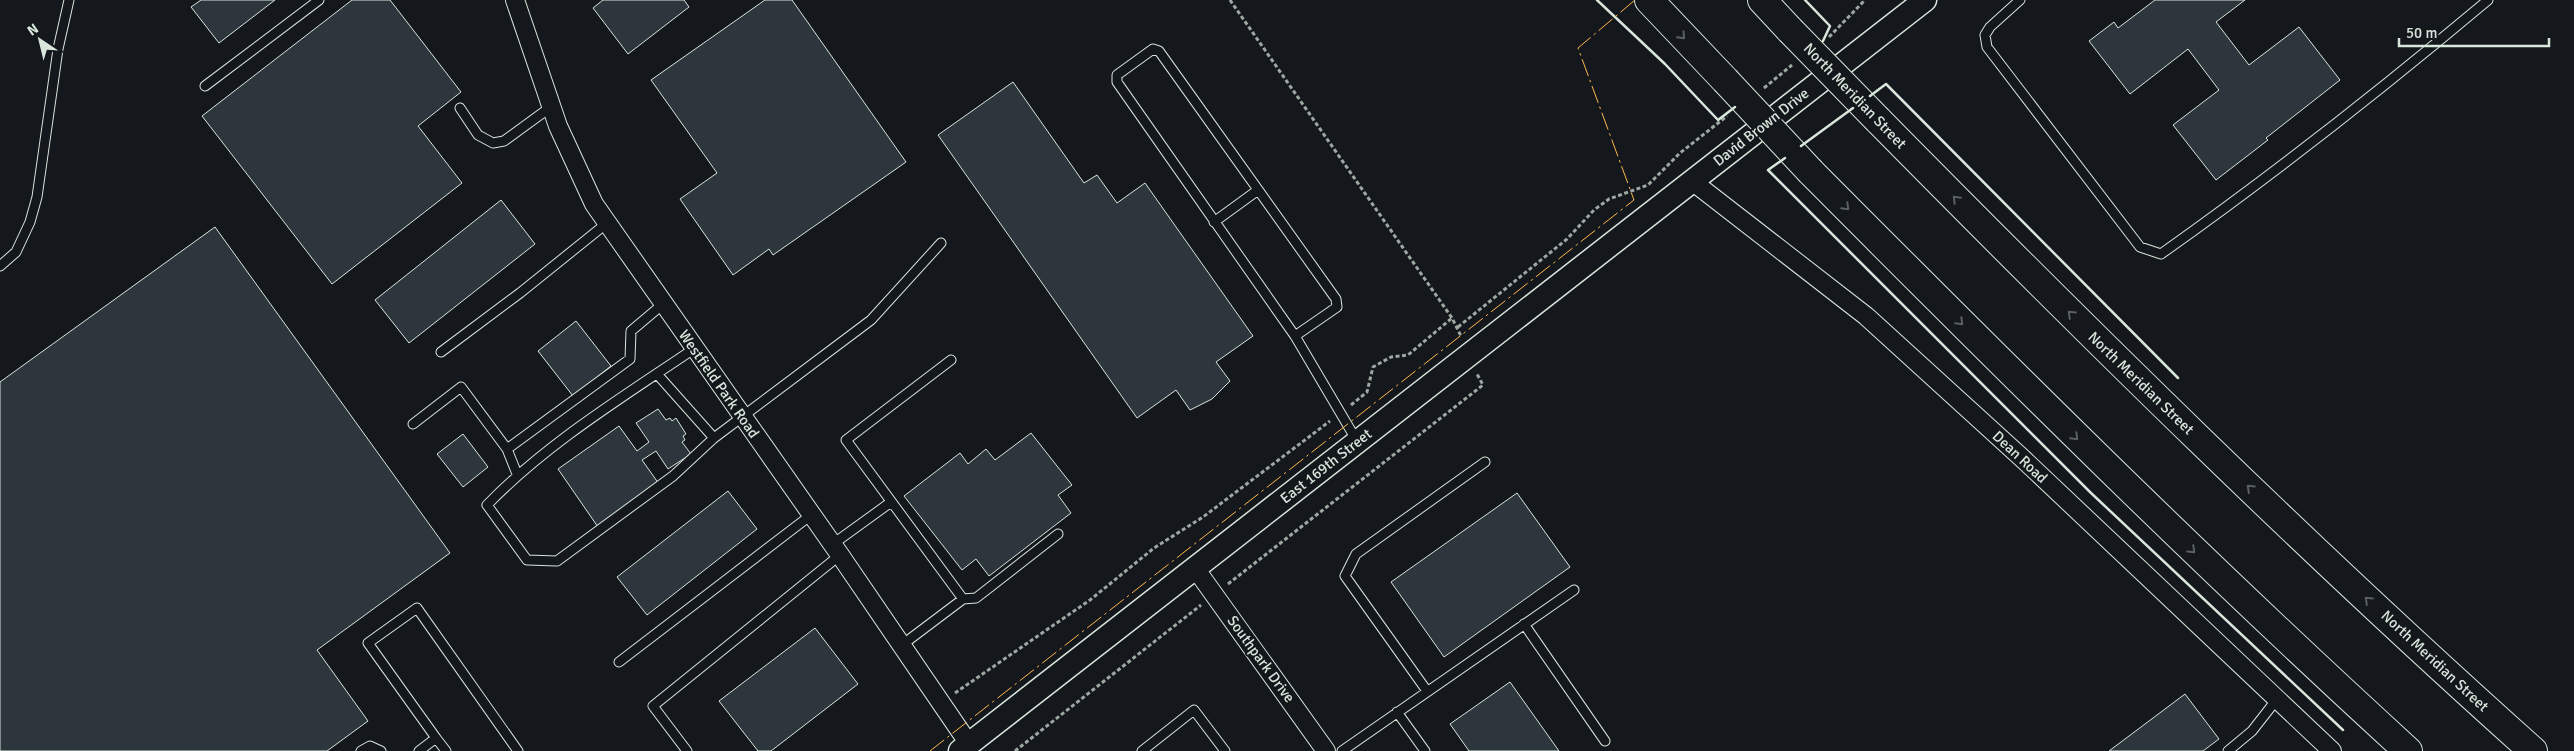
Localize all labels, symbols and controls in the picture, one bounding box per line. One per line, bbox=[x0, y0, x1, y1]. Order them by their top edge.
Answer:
north arrow bbox=[15, 15, 65, 65]
scale bar bbox=[2399, 15, 2549, 47]
text: N bbox=[24, 20, 42, 40]
text: 50 m bbox=[2406, 24, 2437, 42]
one-way arrow bbox=[1676, 30, 1685, 39]
street label: North Meridian Street bbox=[1800, 39, 1910, 153]
street label: David Brown Drive bbox=[1710, 84, 1812, 170]
one-way arrow bbox=[1953, 196, 1962, 205]
one-way arrow bbox=[1840, 201, 1849, 210]
one-way arrow bbox=[2067, 311, 2076, 320]
one-way arrow bbox=[1954, 316, 1963, 325]
street label: Westfield Park Road bbox=[675, 327, 763, 442]
street label: North Meridian Street bbox=[2084, 328, 2198, 438]
street label: East 169th Street bbox=[1277, 425, 1375, 507]
street label: Dean Road bbox=[1989, 427, 2051, 487]
one-way arrow bbox=[2070, 431, 2079, 440]
one-way arrow bbox=[2247, 485, 2256, 494]
one-way arrow bbox=[2187, 544, 2196, 553]
one-way arrow bbox=[2365, 597, 2374, 606]
street label: North Meridian Street bbox=[2378, 607, 2492, 715]
street label: Southpark Drive bbox=[1223, 612, 1299, 706]

